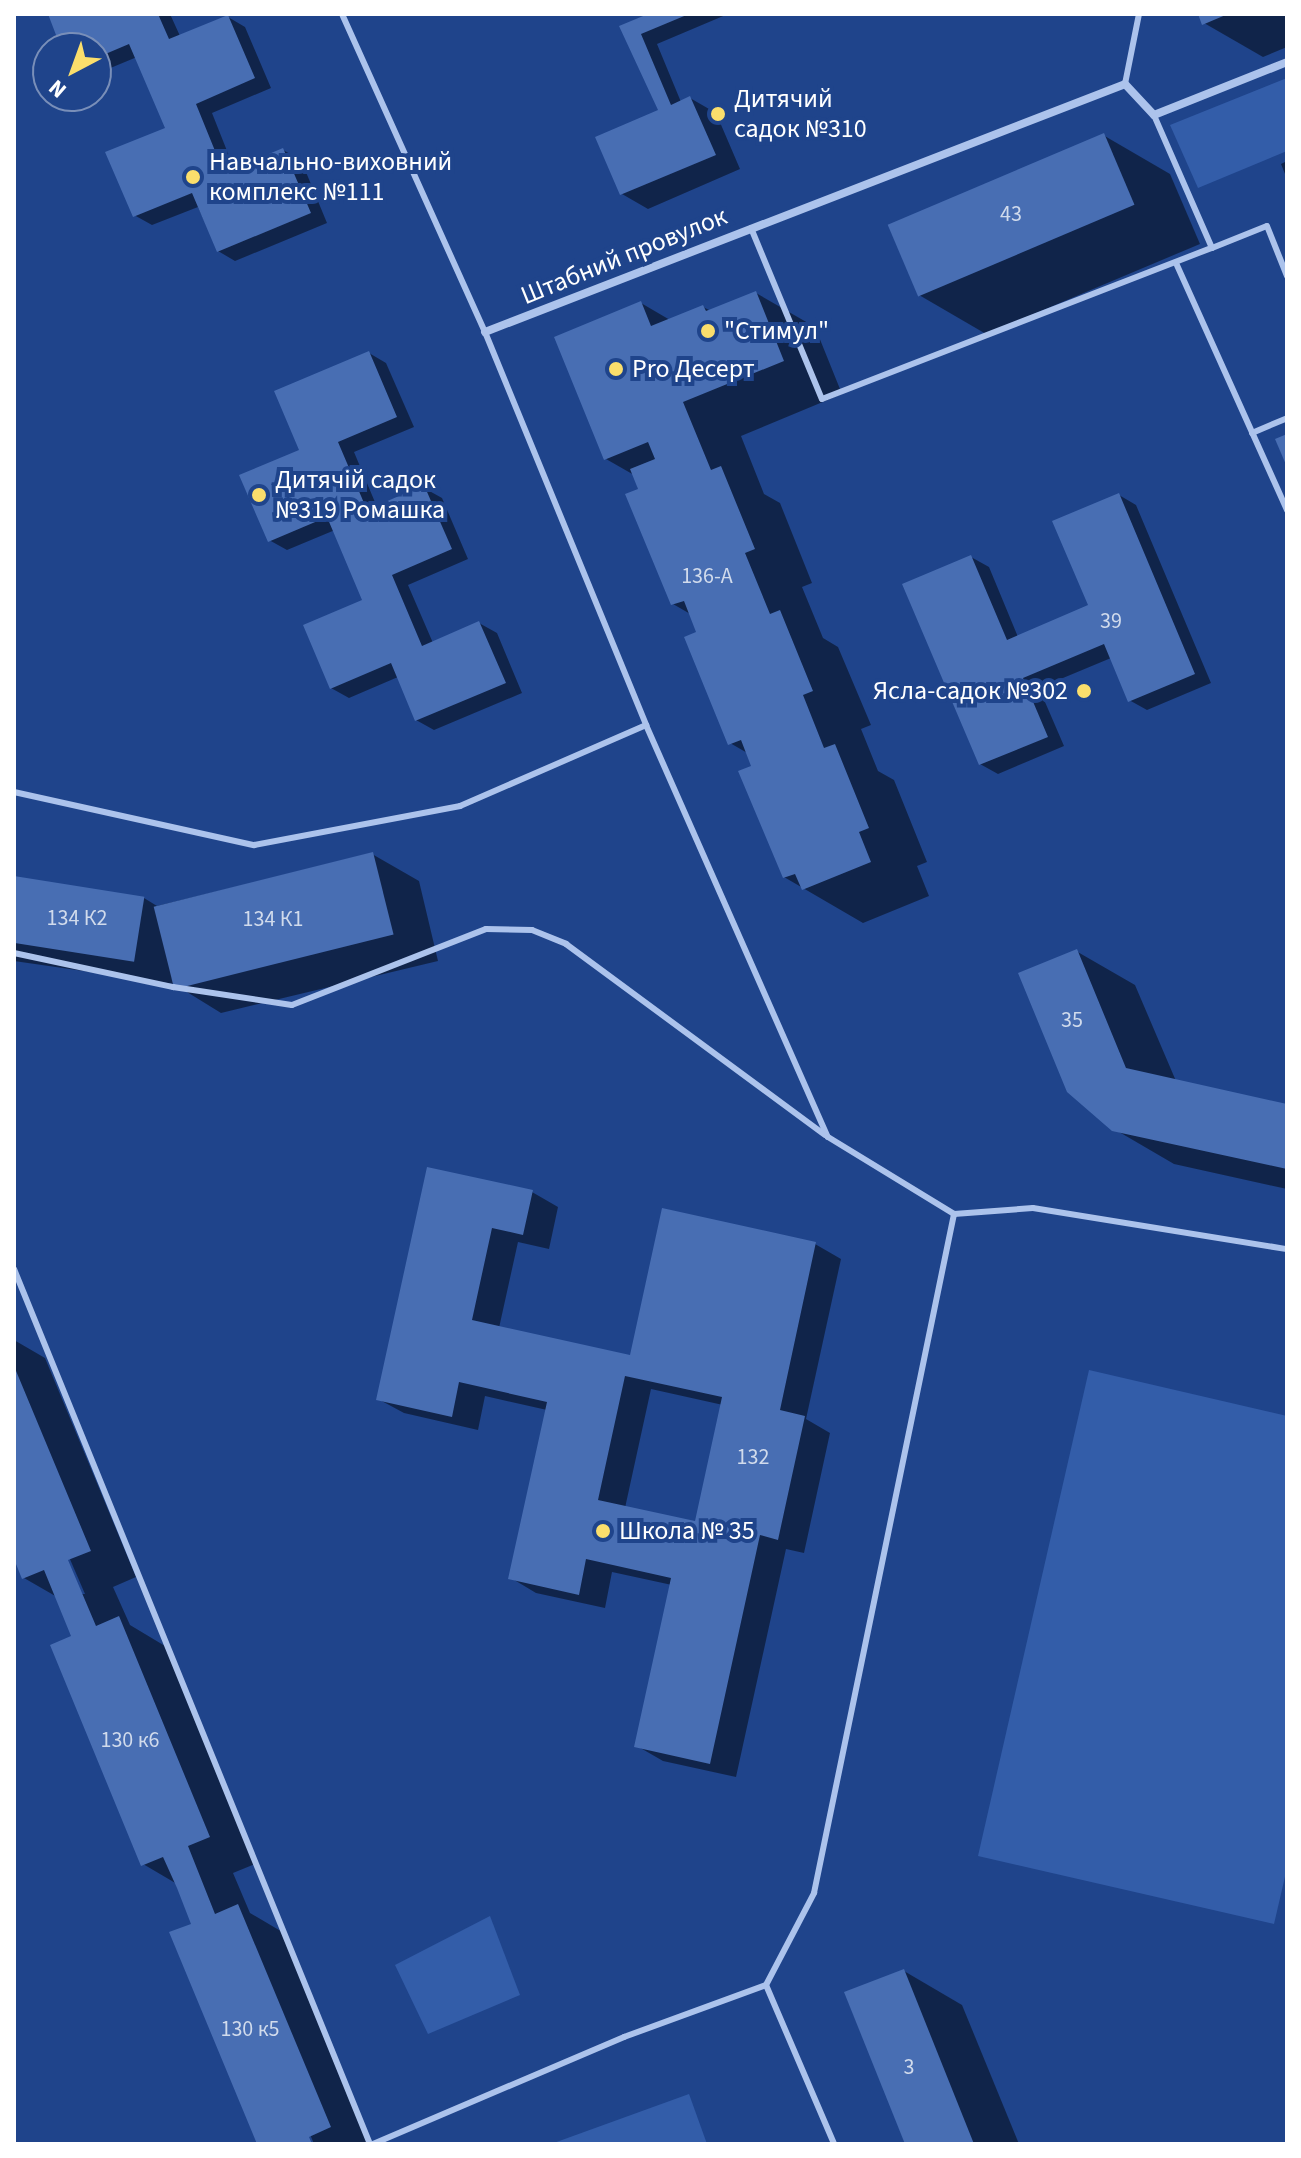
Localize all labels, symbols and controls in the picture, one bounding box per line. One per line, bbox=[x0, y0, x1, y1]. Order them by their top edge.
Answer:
north arrow bbox=[32, 32, 112, 112]
text: N bbox=[42, 72, 74, 105]
place label: Дитячий садок №310 bbox=[734, 83, 867, 144]
marker: Дитячий садок №310 bbox=[709, 105, 727, 123]
place label: Навчально-виховний комплекс №111 bbox=[209, 146, 452, 208]
marker: Навчально-виховний комплекс №111 bbox=[184, 168, 202, 186]
street label: Штабний провулок bbox=[516, 200, 732, 312]
house number: 43 bbox=[1000, 202, 1022, 228]
place label: "Стимул" bbox=[724, 315, 829, 347]
marker: "Стимул" bbox=[699, 322, 717, 340]
place label: Pro Десерт bbox=[632, 353, 755, 385]
marker: Pro Десерт bbox=[607, 360, 625, 378]
place label: Дитячій садок №319 Ромашка bbox=[275, 464, 445, 526]
marker: Дитячій садок №319 Ромашка bbox=[250, 486, 268, 504]
house number: 136-А bbox=[681, 564, 733, 590]
house number: 39 bbox=[1100, 609, 1122, 635]
place label: Ясла-садок №302 bbox=[873, 675, 1068, 707]
marker: Ясла-садок №302 bbox=[1075, 682, 1093, 700]
house number: 134 К2 bbox=[47, 906, 107, 932]
house number: 134 К1 bbox=[243, 907, 303, 933]
house number: 35 bbox=[1061, 1008, 1083, 1034]
house number: 132 bbox=[737, 1445, 769, 1471]
place label: Школа № 35 bbox=[619, 1515, 755, 1547]
marker: Школа № 35 bbox=[594, 1522, 612, 1540]
house number: 130 к6 bbox=[100, 1728, 160, 1754]
house number: 130 к5 bbox=[220, 2017, 280, 2043]
house number: 3 bbox=[904, 2055, 914, 2081]

